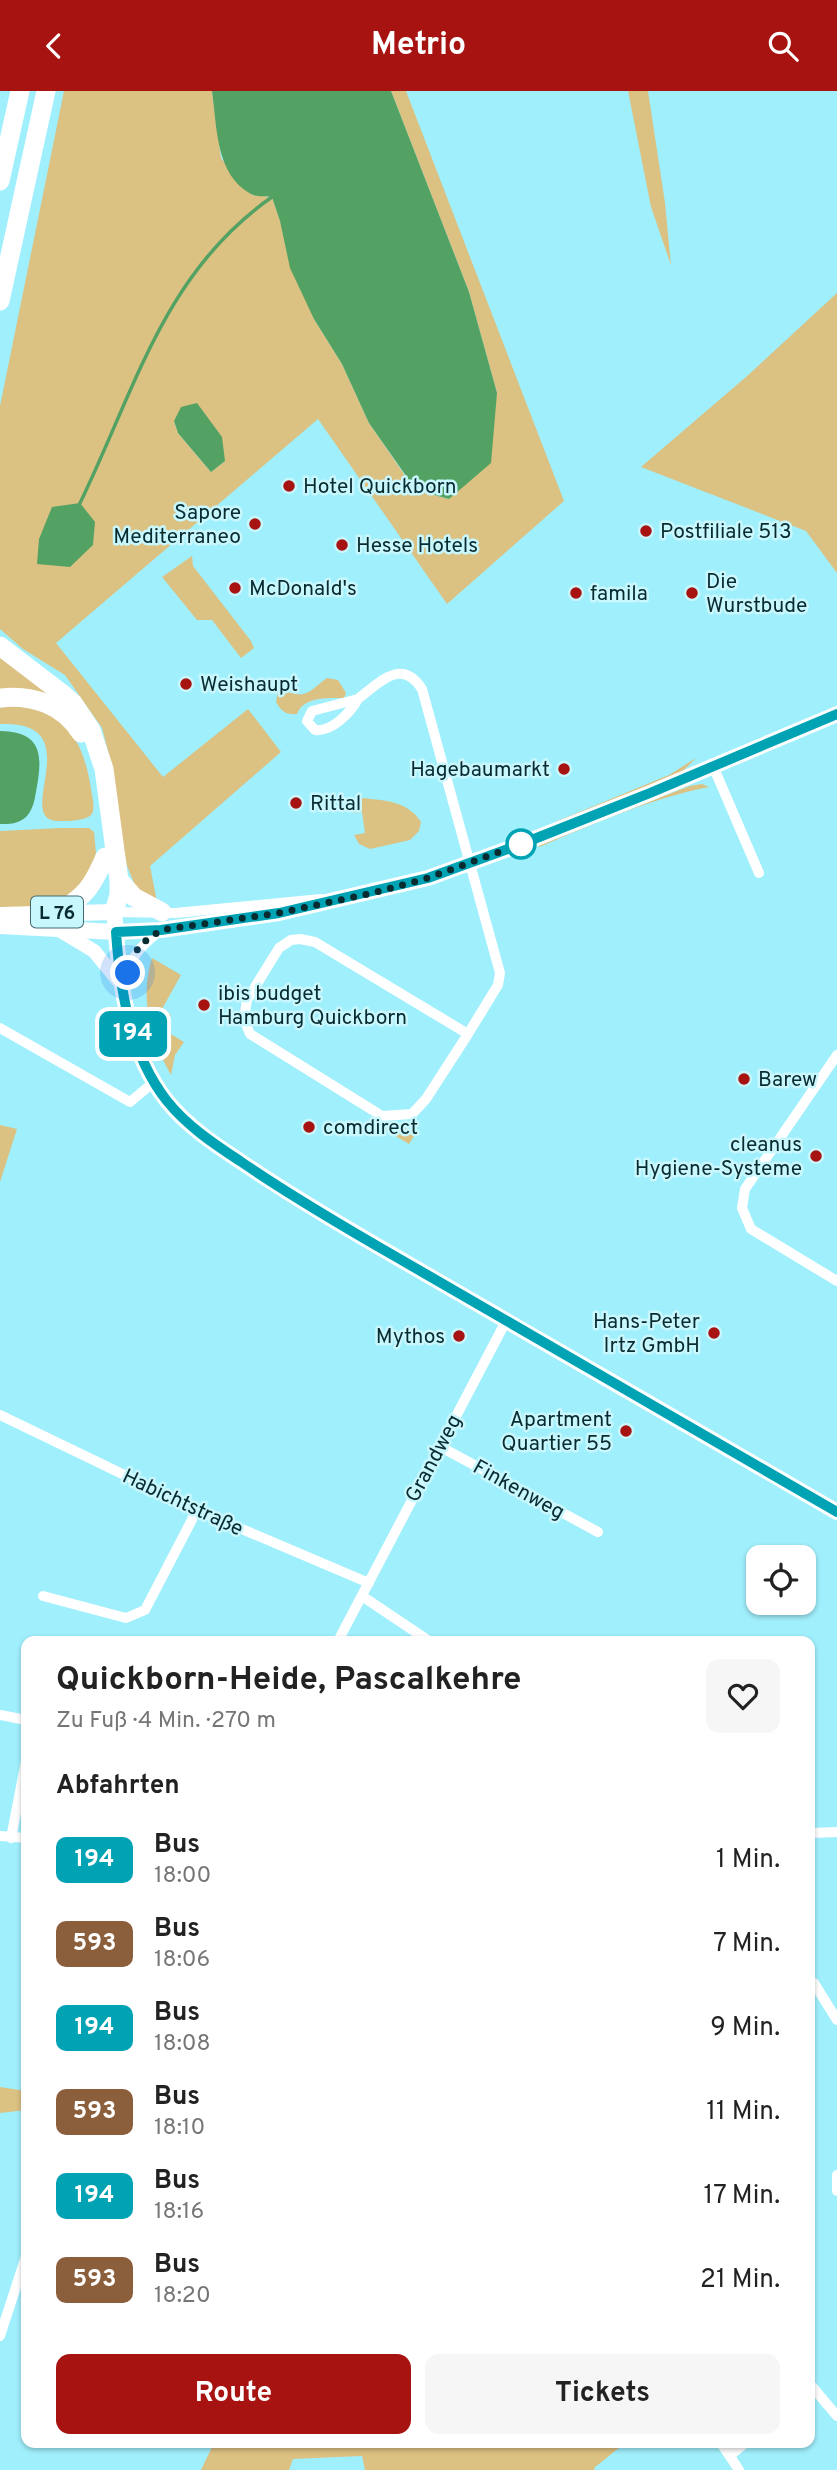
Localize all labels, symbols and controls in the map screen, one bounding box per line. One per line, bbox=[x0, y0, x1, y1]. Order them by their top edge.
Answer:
text: Metrio bbox=[371, 26, 466, 66]
icon: back bbox=[35, 27, 73, 65]
icon: search bbox=[764, 27, 802, 65]
place label: Hotel Quickborn bbox=[303, 474, 457, 501]
marker: Hotel Quickborn bbox=[281, 478, 297, 494]
place label: Sapore Mediterraneo bbox=[113, 500, 241, 551]
marker: Sapore Mediterraneo bbox=[247, 516, 263, 532]
place label: Postfiliale 513 bbox=[660, 519, 792, 546]
marker: Postfiliale 513 bbox=[638, 523, 654, 539]
place label: Hesse Hotels bbox=[356, 533, 478, 560]
marker: Hesse Hotels bbox=[334, 537, 350, 553]
place label: Die Wurstbude bbox=[706, 569, 807, 620]
place label: McDonald's bbox=[249, 576, 357, 603]
marker: McDonald's bbox=[227, 580, 243, 596]
place label: famila bbox=[590, 581, 648, 608]
marker: famila bbox=[568, 585, 584, 601]
marker: Die Wurstbude bbox=[684, 585, 700, 601]
place label: Weishaupt bbox=[200, 672, 298, 699]
marker: Weishaupt bbox=[178, 676, 194, 692]
place label: Hagebaumarkt bbox=[410, 757, 550, 784]
marker: Hagebaumarkt bbox=[556, 761, 572, 777]
place label: Rittal bbox=[310, 791, 361, 818]
marker: Rittal bbox=[288, 795, 304, 811]
unlabelled marker bbox=[506, 829, 536, 859]
road number: L 76 bbox=[31, 897, 83, 927]
your location bbox=[110, 955, 145, 990]
place label: ibis budget Hamburg Quickborn bbox=[218, 981, 407, 1032]
marker: ibis budget Hamburg Quickborn bbox=[196, 997, 212, 1013]
line badge: 194 bbox=[93, 1011, 173, 1057]
text: 194 bbox=[113, 1019, 153, 1049]
place label: Barew bbox=[758, 1067, 817, 1094]
marker: Barew bbox=[736, 1071, 752, 1087]
place label: comdirect bbox=[323, 1115, 418, 1142]
marker: comdirect bbox=[301, 1119, 317, 1135]
place label: cleanus Hygiene-Systeme bbox=[635, 1132, 802, 1183]
marker: cleanus Hygiene-Systeme bbox=[808, 1148, 824, 1164]
place label: Hans-Peter Irtz GmbH bbox=[593, 1309, 700, 1360]
place label: Mythos bbox=[376, 1324, 445, 1351]
marker: Hans-Peter Irtz GmbH bbox=[706, 1325, 722, 1341]
marker: Mythos bbox=[451, 1328, 467, 1344]
place label: Apartment Quartier 55 bbox=[501, 1407, 612, 1458]
street label: Grandweg bbox=[400, 1410, 469, 1507]
marker: Apartment Quartier 55 bbox=[618, 1423, 634, 1439]
street label: Finkenweg bbox=[468, 1454, 569, 1527]
street label: Habichtstraße bbox=[118, 1464, 247, 1543]
map controls bbox=[746, 1545, 816, 1615]
button: locate bbox=[746, 1545, 816, 1615]
button: heart bbox=[706, 1659, 780, 1733]
text: Quickborn-Heide, Pascalkehre bbox=[56, 1660, 522, 1702]
text: Zu Fuß · 4 Min. · 270 m bbox=[56, 1707, 276, 1736]
text: Abfahrten bbox=[56, 1770, 180, 1803]
text: Bus bbox=[154, 1829, 200, 1862]
text: 1 Min. bbox=[716, 1844, 780, 1877]
text: 194 bbox=[75, 1845, 114, 1875]
text: 18:00 bbox=[154, 1862, 211, 1891]
text: Bus bbox=[154, 1913, 200, 1946]
text: 7 Min. bbox=[713, 1928, 780, 1961]
text: 593 bbox=[73, 1929, 116, 1959]
text: 18:06 bbox=[154, 1946, 210, 1975]
text: Bus bbox=[154, 1997, 200, 2030]
text: 9 Min. bbox=[710, 2012, 780, 2045]
text: 194 bbox=[75, 2013, 114, 2043]
text: 18:08 bbox=[154, 2030, 211, 2059]
text: Bus bbox=[154, 2081, 200, 2114]
text: 11 Min. bbox=[706, 2096, 780, 2129]
text: 593 bbox=[73, 2097, 116, 2127]
text: 18:10 bbox=[154, 2114, 205, 2143]
text: Bus bbox=[154, 2165, 200, 2198]
text: 17 Min. bbox=[704, 2180, 780, 2213]
text: 194 bbox=[75, 2181, 114, 2211]
text: 18:16 bbox=[154, 2198, 204, 2227]
text: Bus bbox=[154, 2249, 200, 2282]
text: 21 Min. bbox=[700, 2264, 780, 2297]
text: 593 bbox=[73, 2265, 116, 2295]
text: 18:20 bbox=[154, 2282, 211, 2311]
button: Route bbox=[56, 2354, 411, 2434]
button: Tickets bbox=[425, 2354, 780, 2434]

